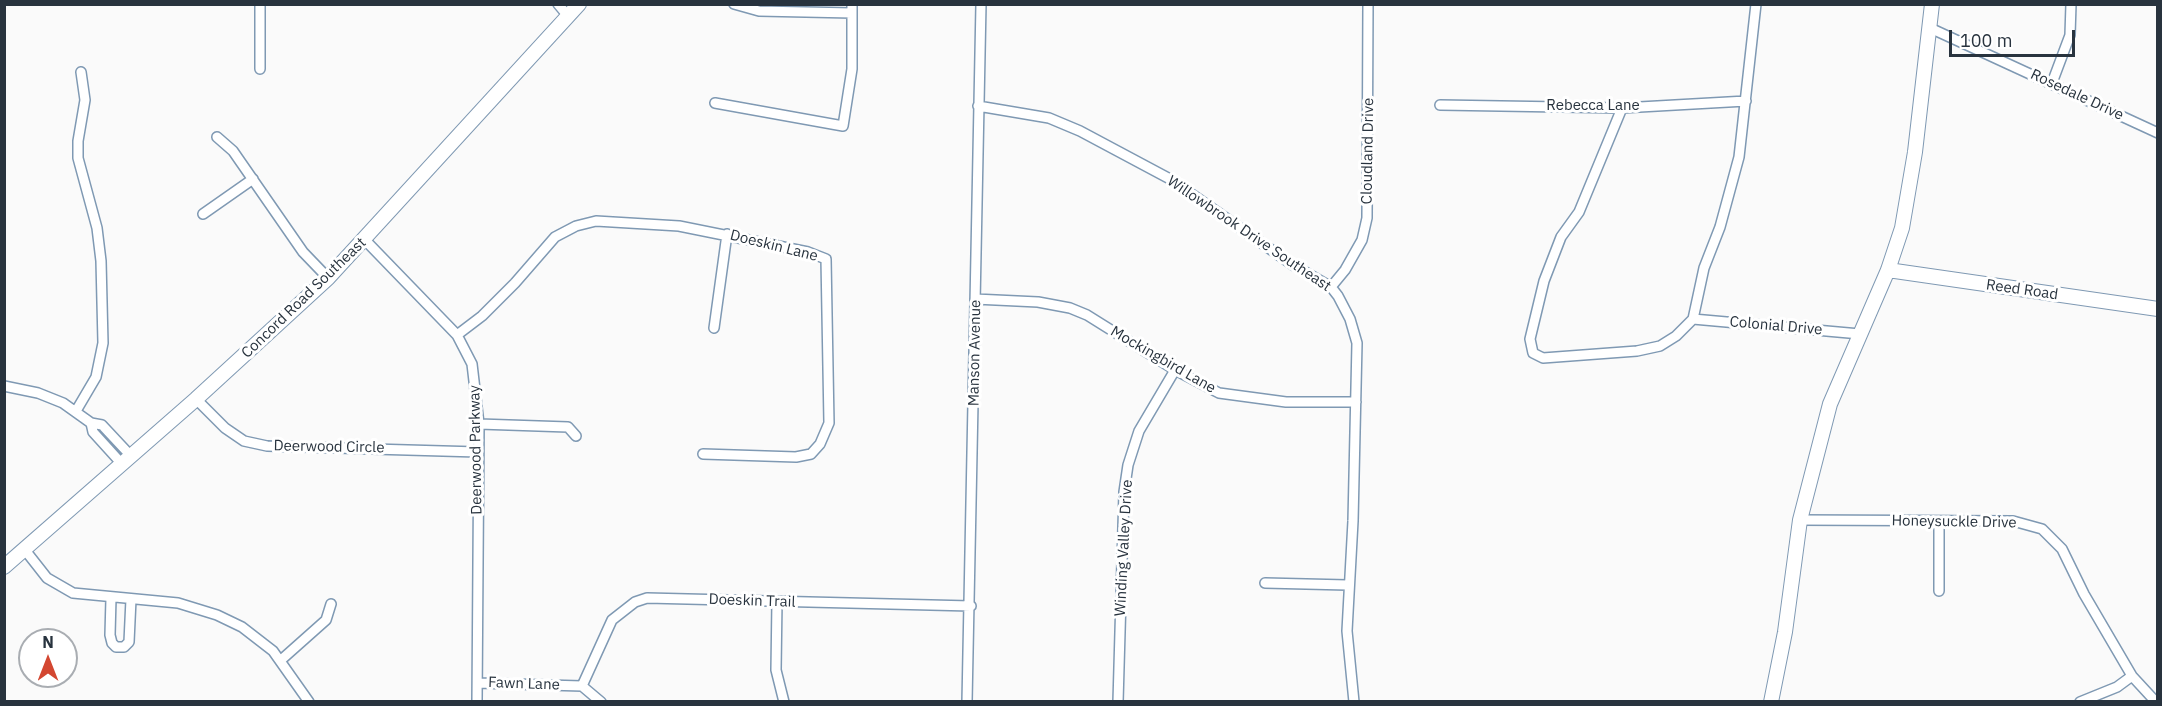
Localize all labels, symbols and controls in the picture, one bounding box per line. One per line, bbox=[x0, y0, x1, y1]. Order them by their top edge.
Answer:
scale bar bbox=[1952, 18, 2078, 56]
text: 100 m bbox=[1960, 29, 2012, 52]
street label: Rosedale Drive bbox=[2028, 66, 2126, 124]
street label: Rebecca Lane bbox=[1546, 97, 1640, 115]
street label: Cloudland Drive bbox=[1358, 98, 1378, 204]
street label: Willowbrook Drive Southeast bbox=[1164, 172, 1334, 296]
street label: Doeskin Lane bbox=[728, 226, 820, 266]
street label: Concord Road Southeast bbox=[238, 234, 370, 362]
street label: Reed Road bbox=[1985, 276, 2059, 304]
street label: Manson Avenue bbox=[965, 300, 985, 406]
street label: Colonial Drive bbox=[1729, 313, 1823, 339]
street label: Mockingbird Lane bbox=[1107, 323, 1219, 397]
street label: Deerwood Parkway bbox=[466, 385, 486, 515]
street label: Deerwood Circle bbox=[273, 437, 385, 457]
street label: Winding Valley Drive bbox=[1111, 479, 1137, 617]
street label: Honeysuckle Drive bbox=[1891, 512, 2017, 532]
street label: Doeskin Trail bbox=[708, 590, 796, 612]
north arrow bbox=[18, 628, 78, 688]
text: N bbox=[42, 632, 54, 652]
street label: Fawn Lane bbox=[488, 674, 560, 694]

